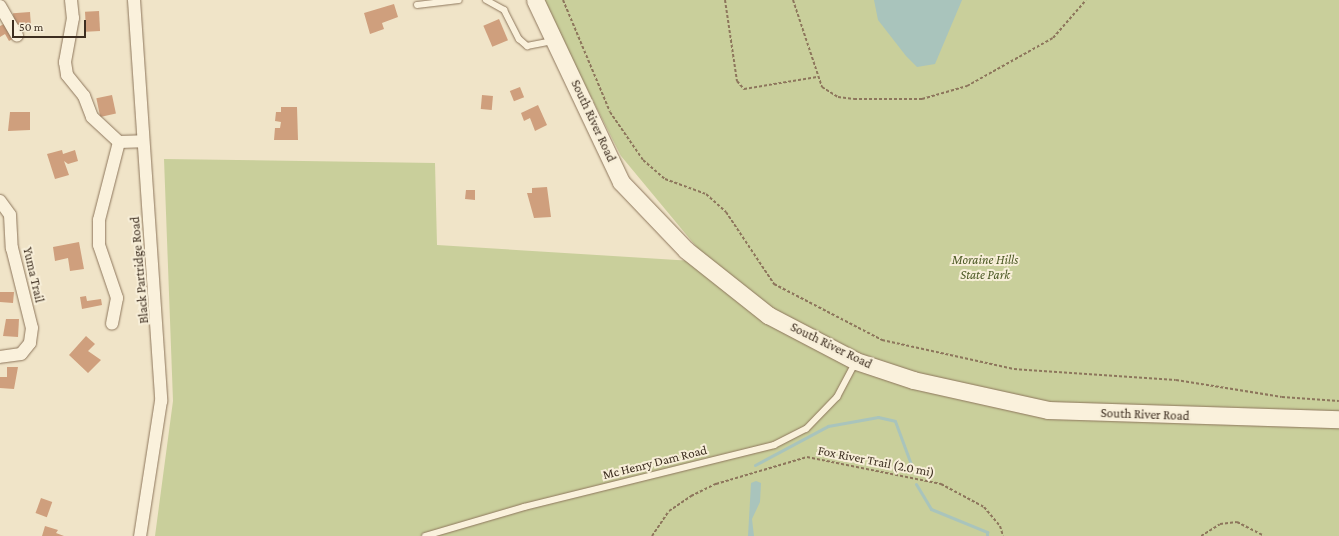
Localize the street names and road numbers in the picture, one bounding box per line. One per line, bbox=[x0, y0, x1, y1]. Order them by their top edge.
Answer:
street label: South River Road bbox=[567, 77, 619, 165]
street label: Black Partridge Road bbox=[128, 216, 152, 324]
street label: Yuma Trail bbox=[19, 246, 47, 304]
street label: South River Road bbox=[788, 320, 874, 372]
street label: South River Road bbox=[1100, 406, 1190, 424]
street label: Mc Henry Dam Road bbox=[601, 443, 709, 483]
street label: Fox River Trail (2.0 mi) bbox=[816, 443, 936, 481]

